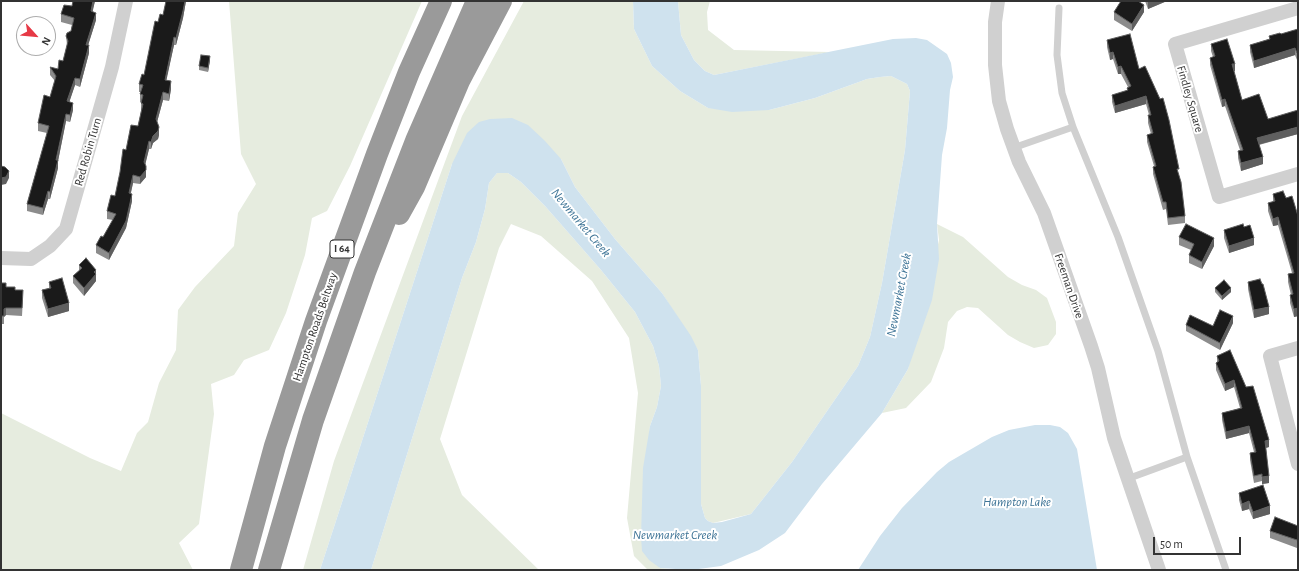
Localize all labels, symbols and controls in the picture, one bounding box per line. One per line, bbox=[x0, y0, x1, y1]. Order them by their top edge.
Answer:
north arrow bbox=[16, 16, 56, 56]
text: N bbox=[40, 35, 53, 47]
street label: Findley Square bbox=[1174, 64, 1206, 134]
street label: Red Robin Turn bbox=[71, 116, 105, 188]
water label: Newmarket Creek bbox=[548, 186, 614, 260]
road number: I 64 bbox=[330, 240, 354, 258]
water label: Newmarket Creek bbox=[883, 252, 915, 338]
street label: Freeman Drive bbox=[1051, 252, 1087, 320]
street label: Hampton Roads Beltway bbox=[290, 271, 340, 383]
water label: Hampton Lake bbox=[983, 494, 1051, 510]
water label: Newmarket Creek bbox=[633, 527, 717, 543]
scale bar bbox=[1155, 529, 1243, 555]
text: 50 m bbox=[1160, 538, 1183, 550]

